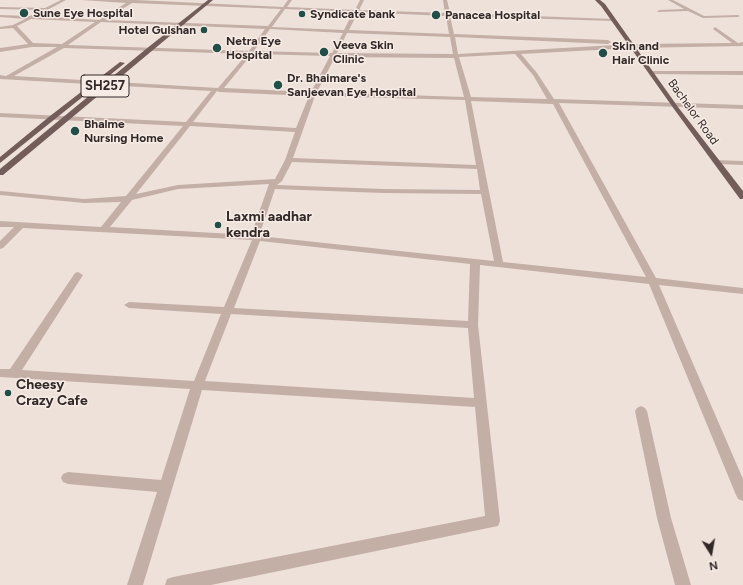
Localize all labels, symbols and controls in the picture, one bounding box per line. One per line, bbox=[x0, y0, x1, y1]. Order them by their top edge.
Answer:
place label: Sune Eye Hospital bbox=[33, 6, 133, 20]
marker: Sune Eye Hospital bbox=[18, 7, 30, 19]
place label: Syndicate bank bbox=[310, 7, 395, 21]
place label: Panacea Hospital bbox=[445, 8, 540, 22]
marker: Syndicate bank bbox=[297, 9, 307, 19]
marker: Panacea Hospital bbox=[430, 9, 442, 21]
place label: Hotel Gulshan bbox=[119, 23, 196, 37]
marker: Hotel Gulshan bbox=[199, 25, 209, 35]
place label: Netra Eye Hospital bbox=[226, 34, 281, 62]
place label: Veeva Skin Clinic bbox=[333, 38, 394, 66]
place label: Skin and Hair Clinic bbox=[612, 39, 669, 67]
marker: Netra Eye Hospital bbox=[211, 42, 223, 54]
marker: Veeva Skin Clinic bbox=[318, 46, 330, 58]
marker: Skin and Hair Clinic bbox=[597, 47, 609, 59]
place label: Dr. Bhaimare's Sanjeevan Eye Hospital bbox=[287, 71, 416, 99]
road number: SH257 bbox=[81, 75, 129, 97]
street label: Bachelor Road bbox=[664, 76, 722, 148]
marker: Dr. Bhaimare's Sanjeevan Eye Hospital bbox=[272, 79, 284, 91]
place label: Bhalme Nursing Home bbox=[84, 117, 163, 145]
marker: Bhalme Nursing Home bbox=[69, 125, 81, 137]
place label: Laxmi aadhar kendra bbox=[226, 209, 312, 242]
marker: Laxmi aadhar kendra bbox=[213, 220, 223, 230]
place label: Cheesy Crazy Cafe bbox=[16, 377, 88, 410]
marker: Cheesy Crazy Cafe bbox=[3, 388, 13, 398]
north arrow bbox=[691, 533, 731, 573]
text: N bbox=[708, 558, 719, 572]

